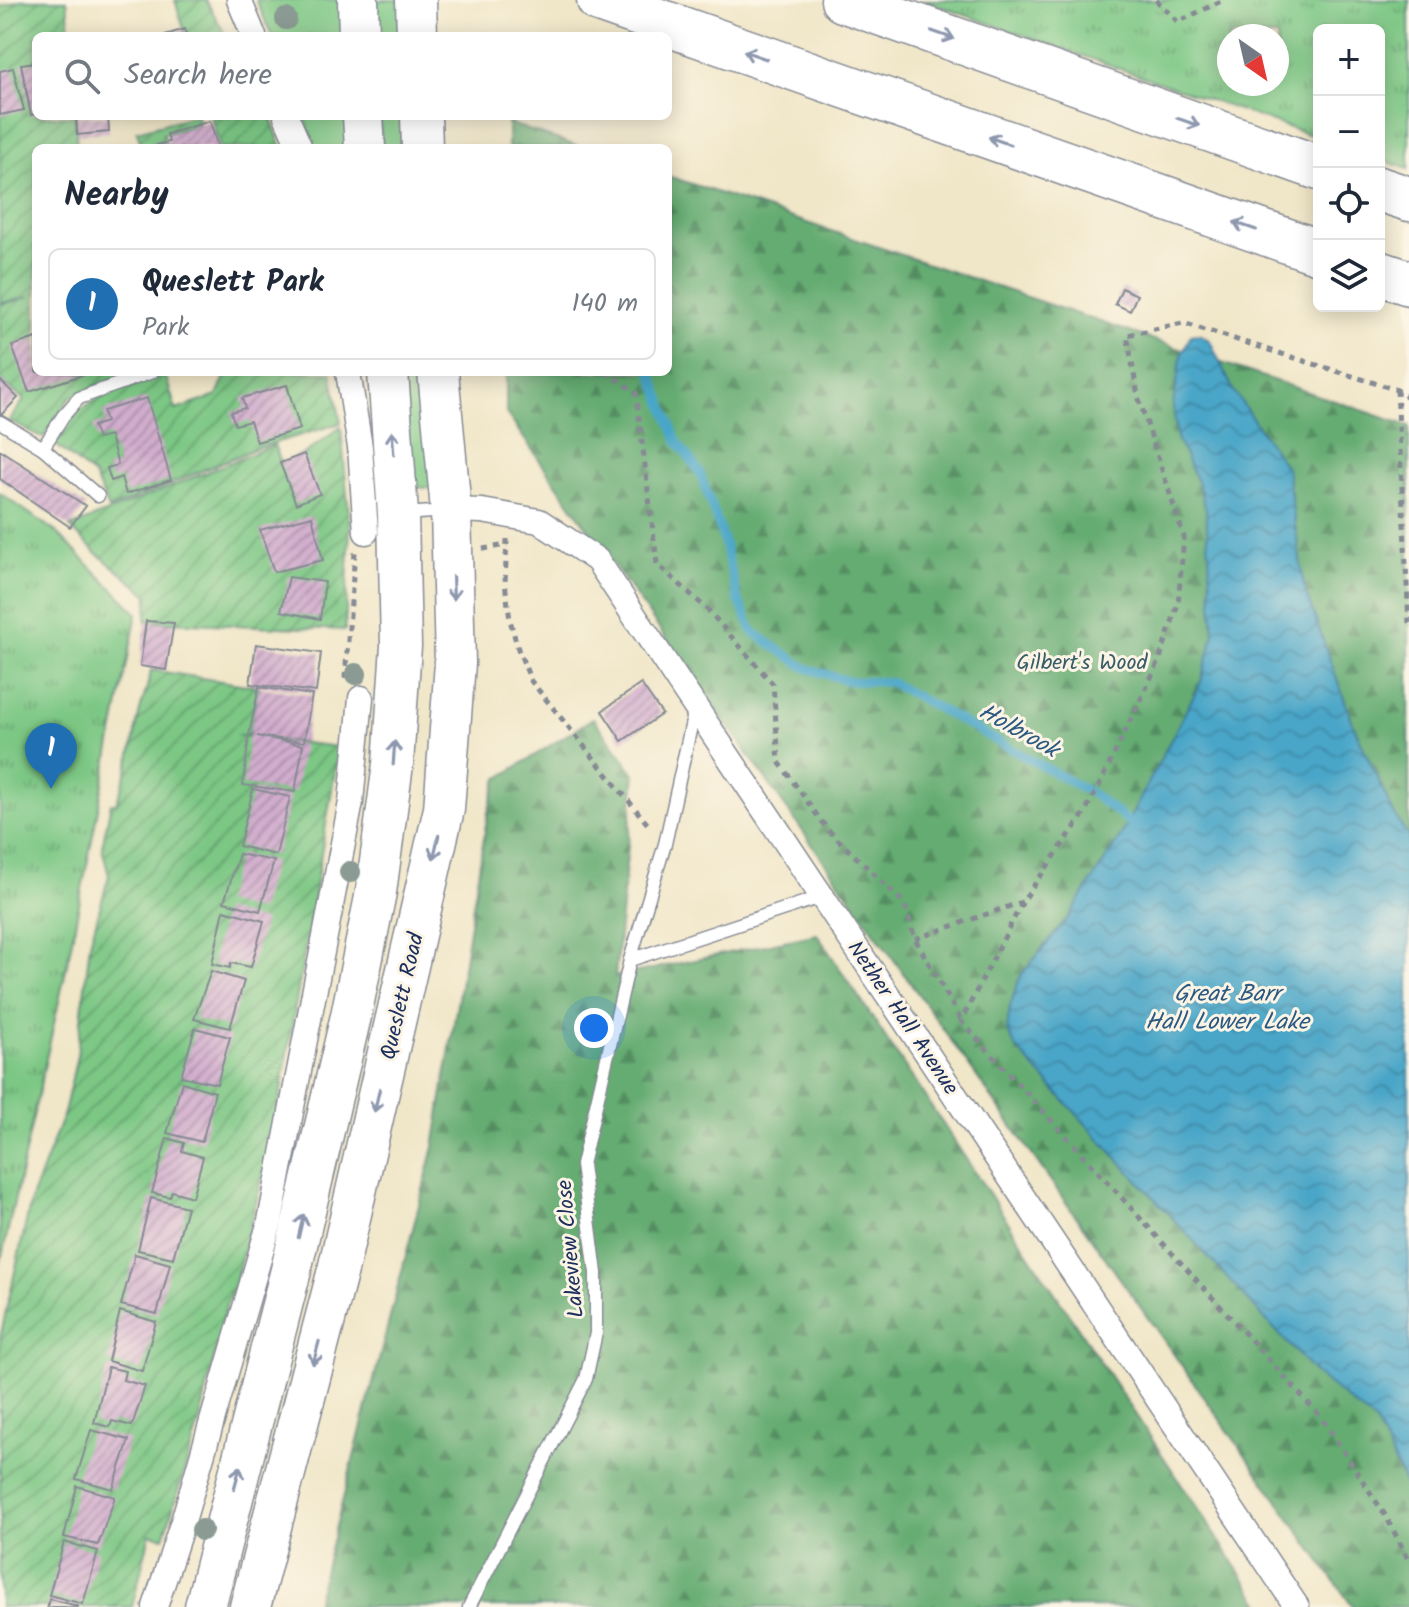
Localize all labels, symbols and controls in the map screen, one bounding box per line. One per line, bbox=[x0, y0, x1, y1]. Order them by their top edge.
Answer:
north arrow bbox=[1217, 24, 1289, 96]
map controls bbox=[1313, 24, 1385, 312]
button: + bbox=[1313, 24, 1385, 96]
one-way arrow bbox=[930, 29, 955, 44]
search box bbox=[32, 32, 672, 120]
one-way arrow bbox=[742, 46, 767, 61]
text: Search here bbox=[124, 52, 272, 100]
icon: search bbox=[60, 54, 104, 98]
button: − bbox=[1313, 96, 1385, 168]
one-way arrow bbox=[1175, 115, 1200, 130]
one-way arrow bbox=[988, 132, 1013, 147]
button: locate bbox=[1313, 168, 1385, 240]
text: Nearby bbox=[64, 169, 169, 223]
one-way arrow bbox=[1233, 218, 1258, 233]
button: layers bbox=[1313, 240, 1385, 312]
text: Queslett Park bbox=[142, 259, 324, 307]
text: 1 bbox=[88, 283, 96, 325]
text: 140 m bbox=[571, 283, 638, 325]
text: Park bbox=[142, 307, 189, 349]
one-way arrow bbox=[386, 430, 401, 457]
one-way arrow bbox=[445, 574, 460, 601]
park label: Gilbert's Wood bbox=[1017, 646, 1148, 681]
water label: Holbrook bbox=[971, 693, 1069, 771]
pin: 1 bbox=[25, 723, 77, 789]
one-way arrow bbox=[387, 740, 402, 767]
one-way arrow bbox=[427, 833, 442, 859]
street label: Queslett Road bbox=[372, 929, 435, 1063]
street label: Nether Hall Avenue bbox=[837, 934, 967, 1103]
water label: Great Barr Hall Lower Lake bbox=[1145, 975, 1311, 1042]
your location bbox=[574, 1008, 614, 1048]
one-way arrow bbox=[369, 1087, 384, 1112]
street label: Lakeview Close bbox=[548, 1178, 595, 1319]
one-way arrow bbox=[295, 1214, 310, 1240]
one-way arrow bbox=[307, 1339, 322, 1365]
one-way arrow bbox=[230, 1466, 245, 1492]

